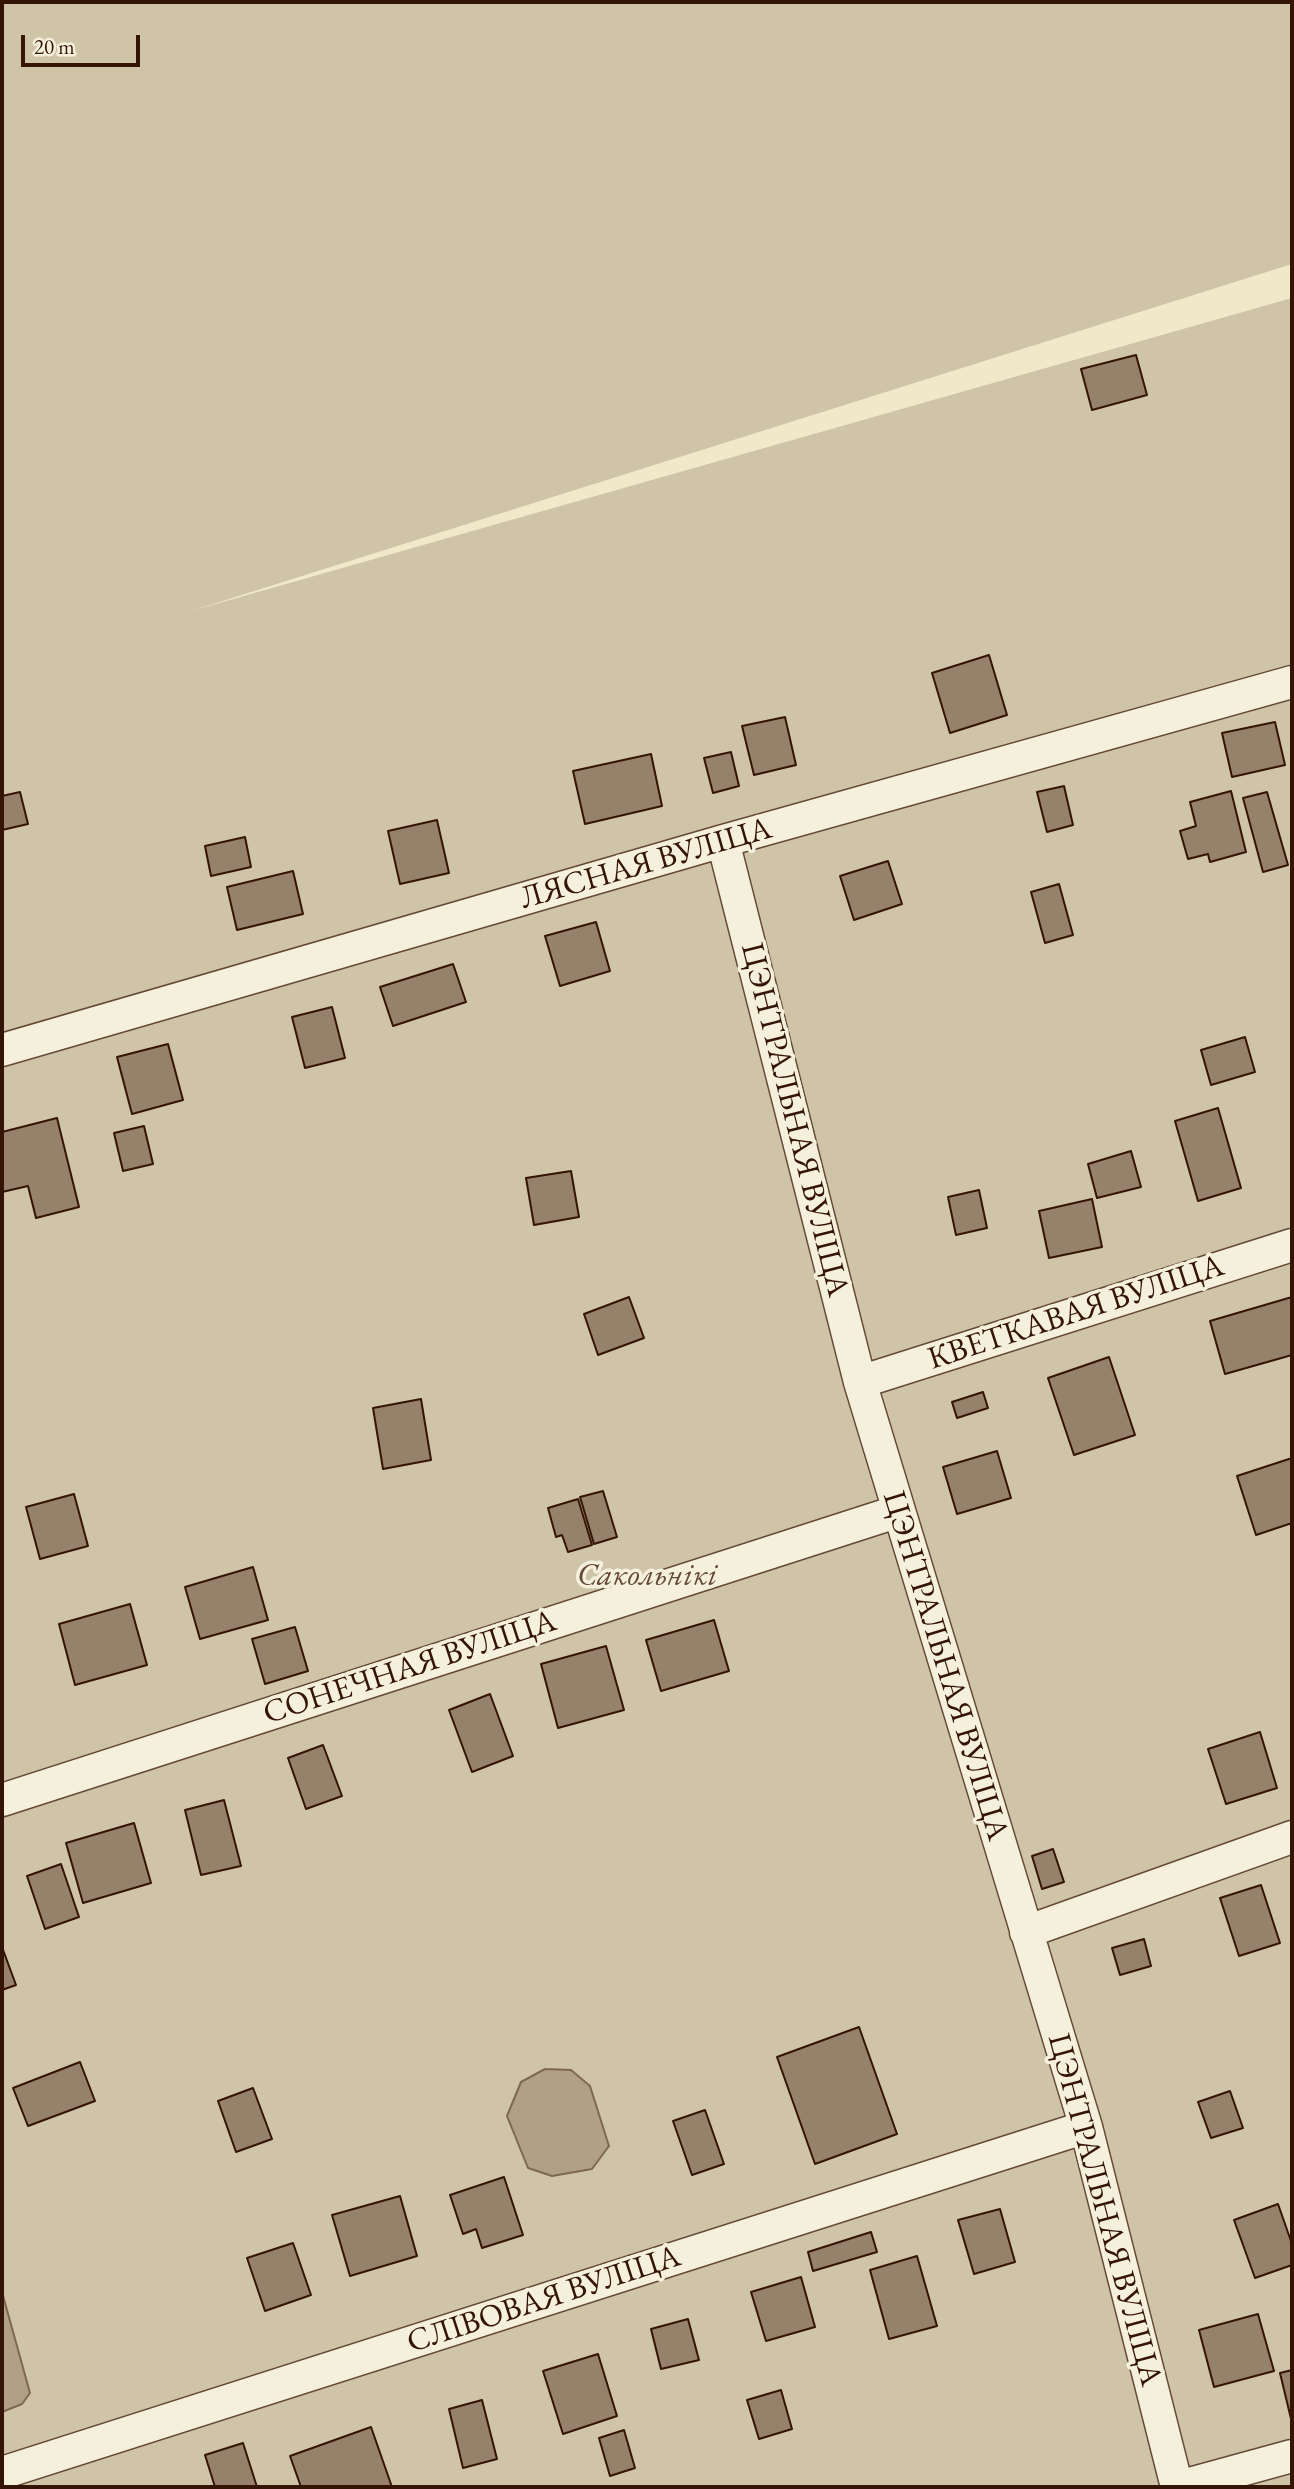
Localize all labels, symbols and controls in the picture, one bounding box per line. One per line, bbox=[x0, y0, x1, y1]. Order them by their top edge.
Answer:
scale bar bbox=[24, 21, 144, 65]
text: 20 m bbox=[34, 33, 75, 60]
street label: ЛЯСНАЯ ВУЛІЦА bbox=[516, 810, 776, 918]
street label: ЦЭНТРАЛЬНАЯ ВУЛІЦА bbox=[731, 939, 857, 1301]
street label: КВЕТКАВАЯ ВУЛІЦА bbox=[923, 1247, 1229, 1379]
street label: ЦЭНТРАЛЬНАЯ ВУЛІЦА bbox=[874, 1487, 1016, 1845]
park label: Сакольнікі bbox=[577, 1557, 717, 1595]
street label: СОНЕЧНАЯ ВУЛІЦА bbox=[259, 1602, 561, 1734]
street label: ЦЭНТРАЛЬНАЯ ВУЛІЦА bbox=[1038, 2030, 1170, 2390]
street label: СЛІВОВАЯ ВУЛІЦА bbox=[402, 2238, 686, 2362]

